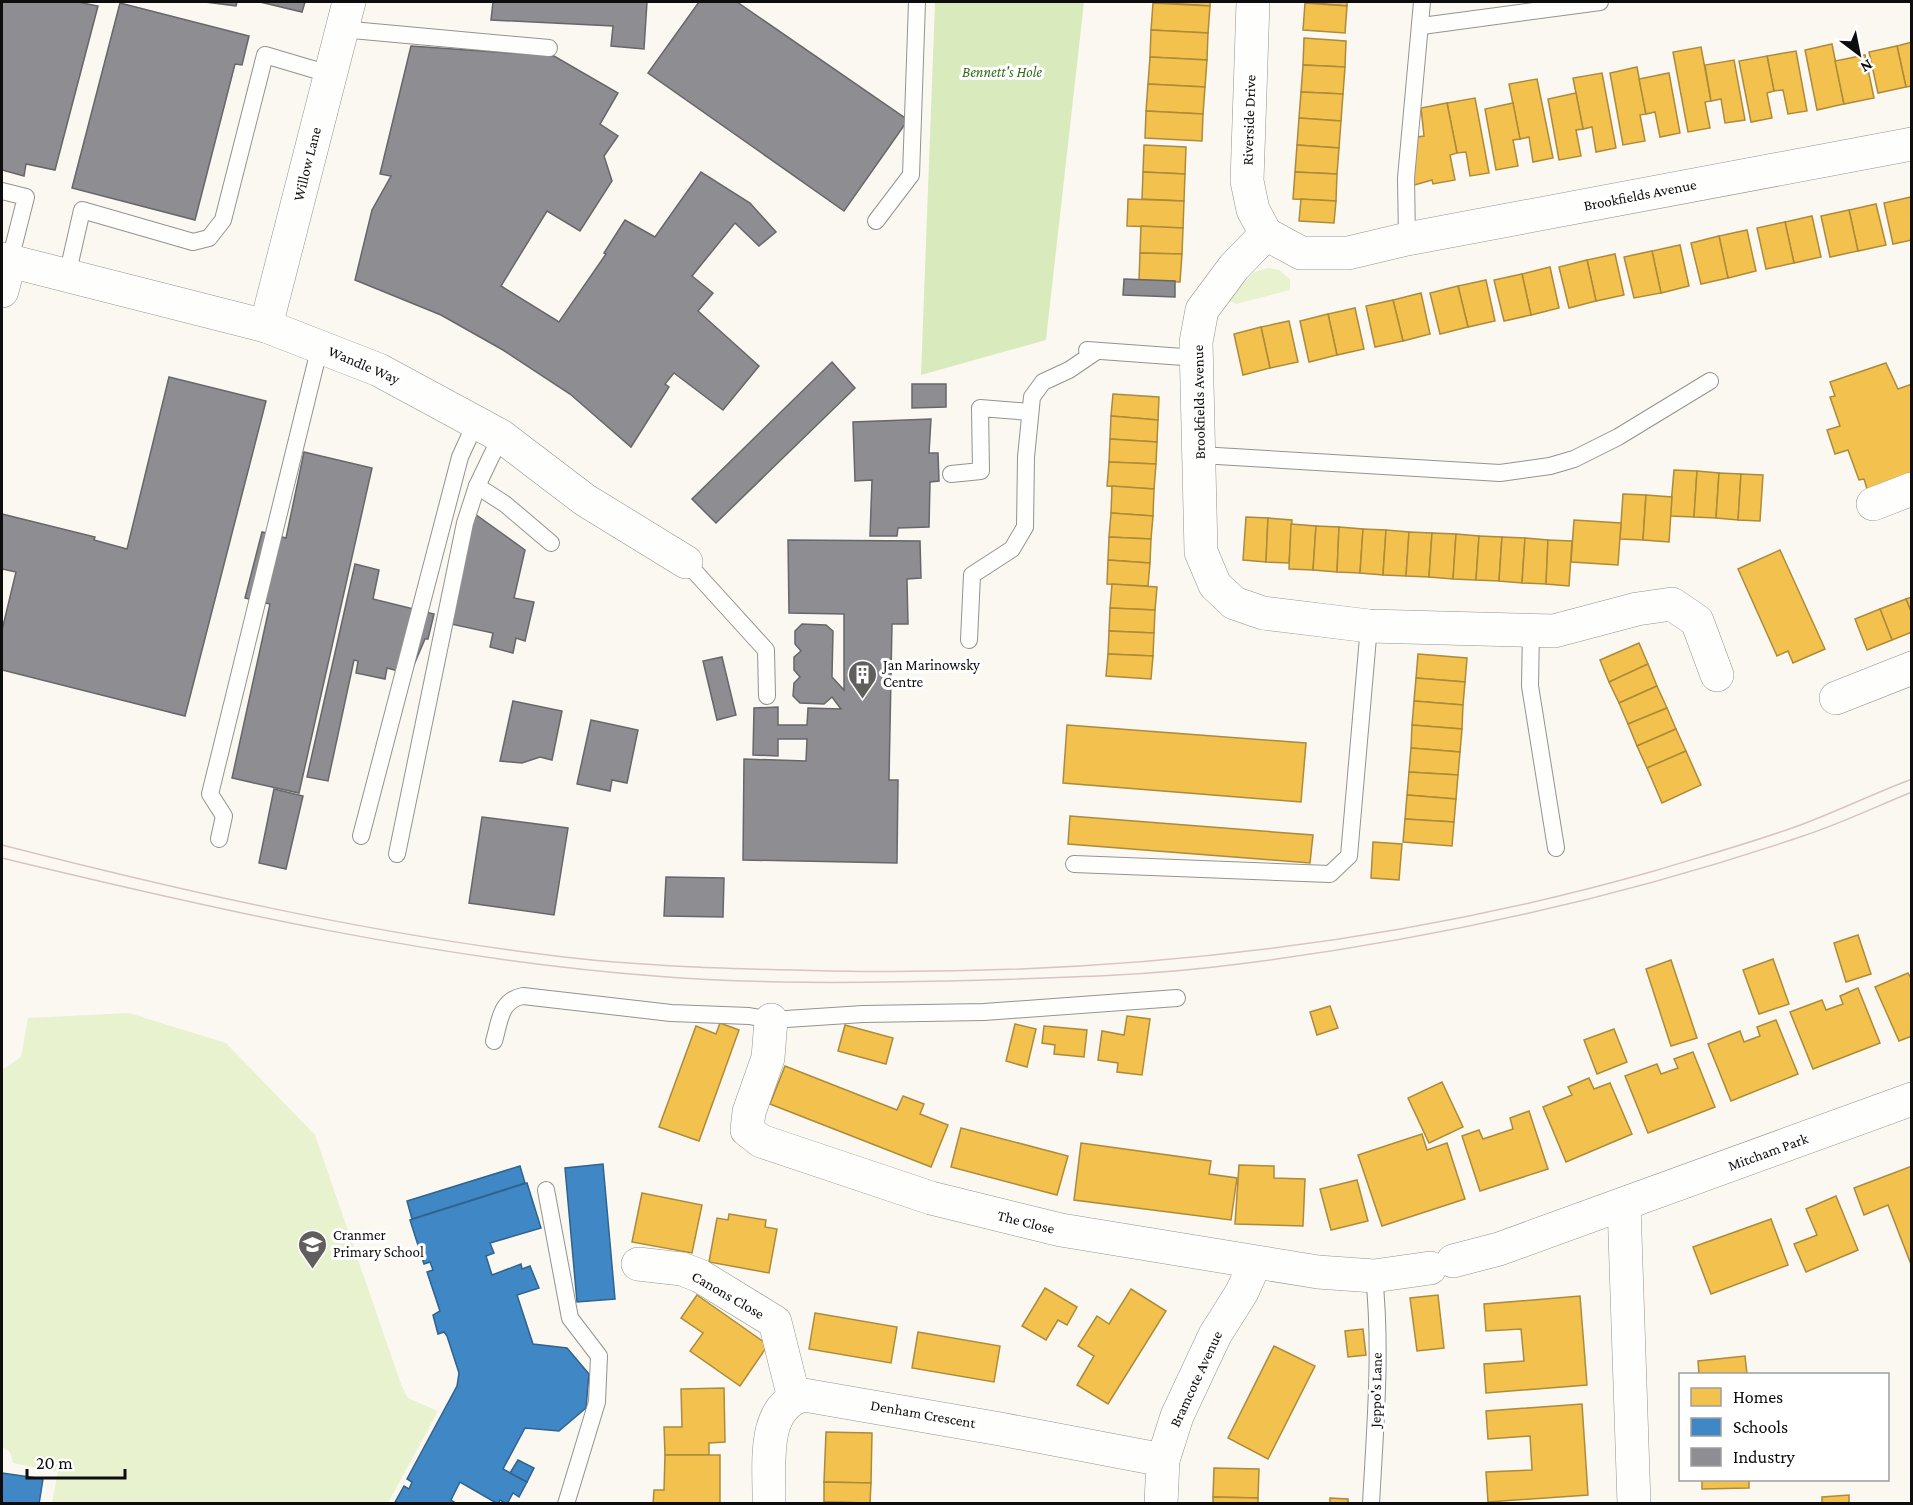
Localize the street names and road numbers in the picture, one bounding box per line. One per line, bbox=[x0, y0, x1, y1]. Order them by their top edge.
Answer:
street label: Riverside Drive bbox=[1239, 74, 1259, 166]
street label: Willow Lane bbox=[290, 125, 324, 203]
street label: Brookfields Avenue bbox=[1582, 176, 1698, 214]
street label: Wandle Way bbox=[325, 343, 402, 388]
street label: Brookfields Avenue bbox=[1190, 344, 1208, 459]
street label: Mitcham Park bbox=[1726, 1130, 1811, 1174]
street label: The Close bbox=[996, 1207, 1057, 1237]
street label: Canons Close bbox=[689, 1268, 767, 1322]
street label: Bramcote Avenue bbox=[1167, 1328, 1225, 1430]
street label: Jeppo's Lane bbox=[1367, 1352, 1386, 1430]
street label: Denham Crescent bbox=[869, 1397, 978, 1431]

